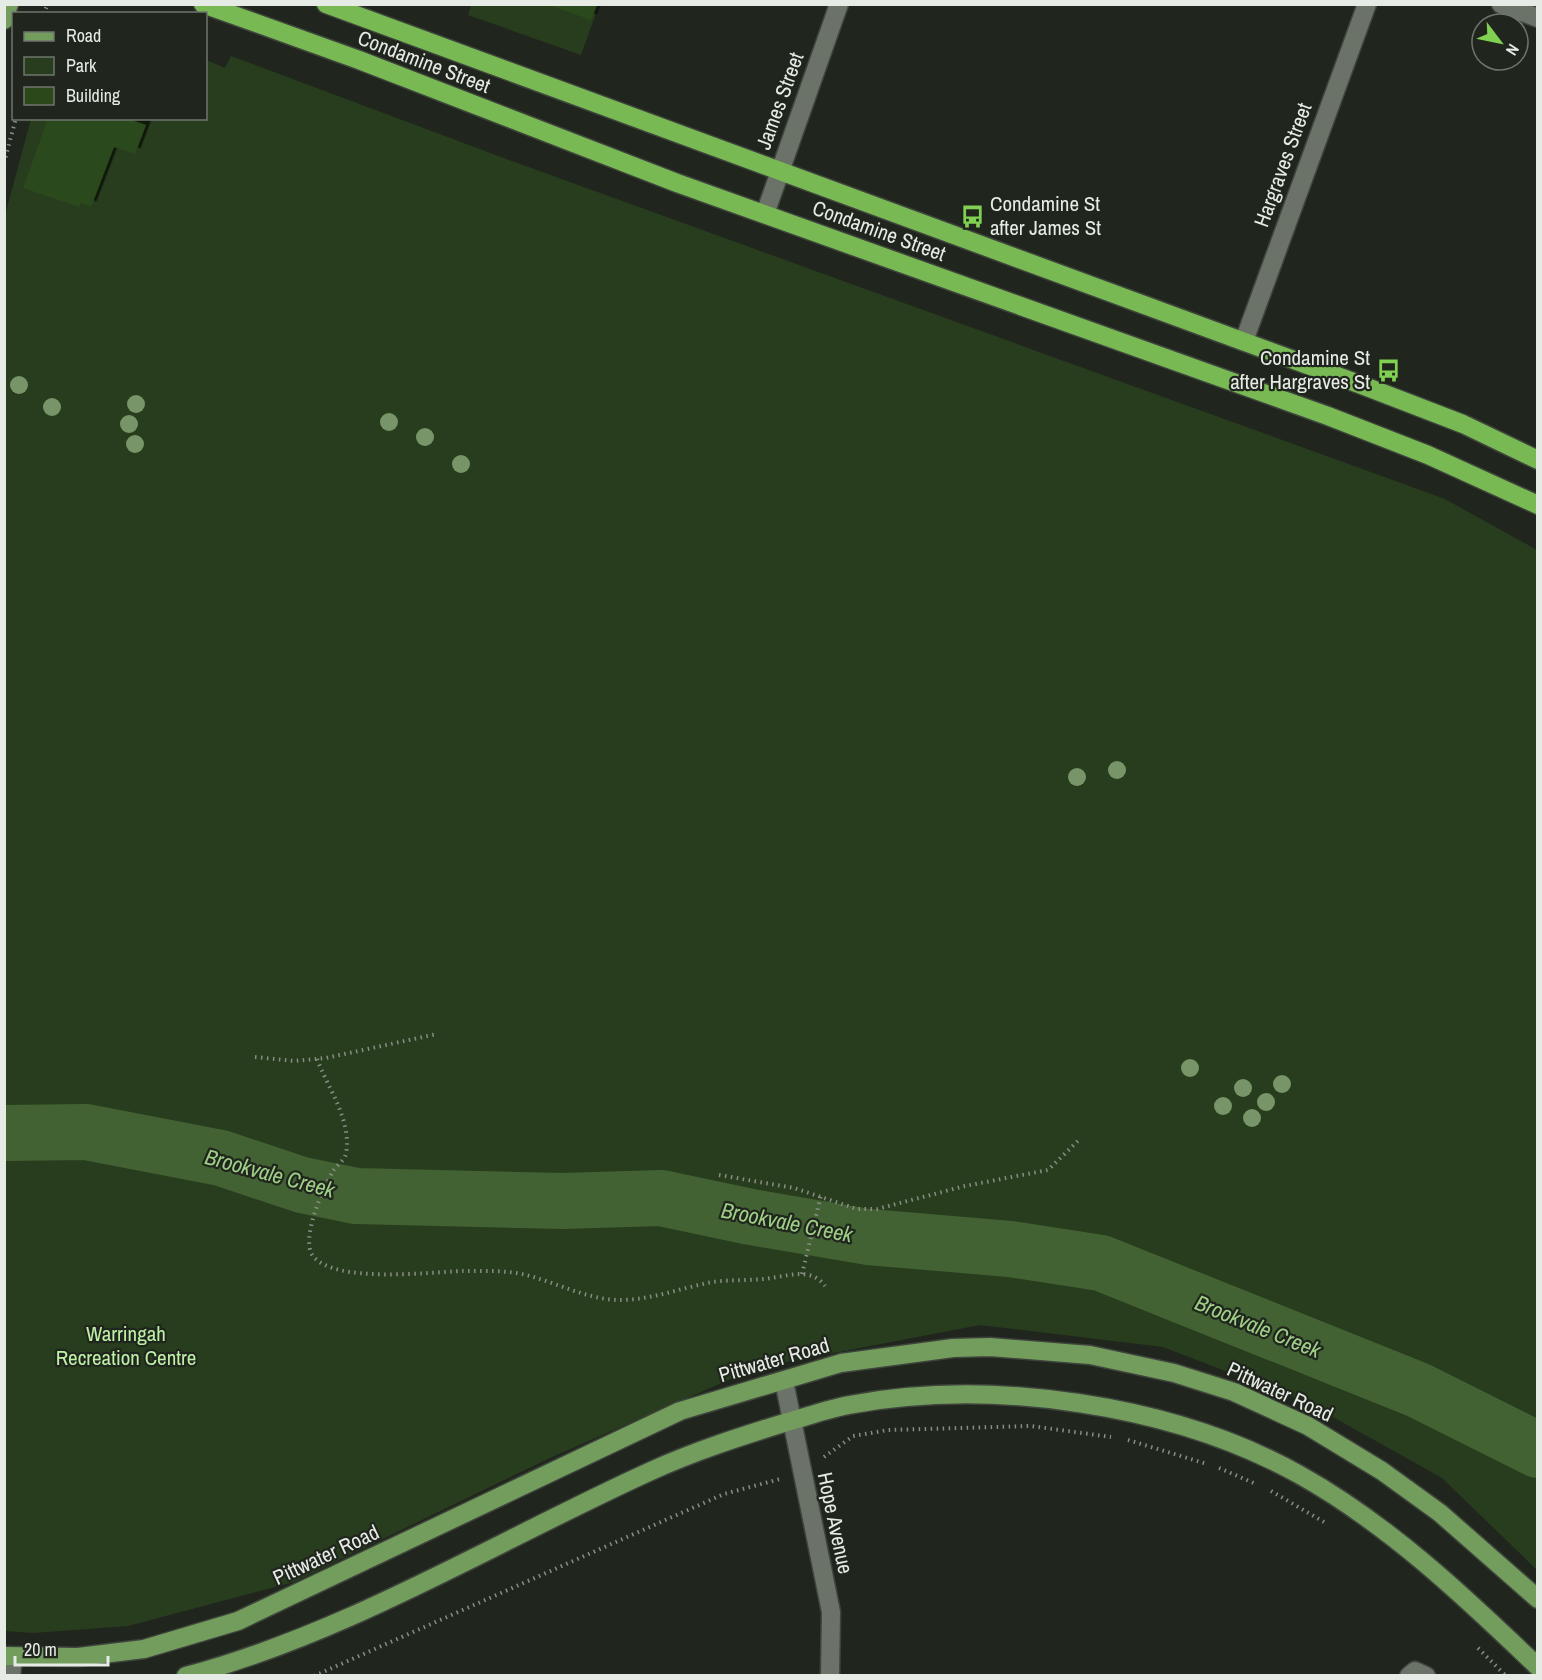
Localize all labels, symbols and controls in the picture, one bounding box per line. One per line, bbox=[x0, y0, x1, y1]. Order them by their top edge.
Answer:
legend bbox=[12, 12, 207, 120]
north arrow bbox=[1470, 12, 1530, 72]
text: Road bbox=[66, 23, 101, 48]
street label: Condamine Street bbox=[354, 23, 495, 100]
text: N bbox=[1501, 40, 1525, 60]
street label: James Street bbox=[749, 48, 811, 153]
text: Park bbox=[66, 53, 97, 78]
text: Building bbox=[66, 83, 121, 108]
street label: Hargraves Street bbox=[1247, 99, 1318, 231]
place label: Condamine St after James St bbox=[990, 189, 1101, 242]
street label: Condamine Street bbox=[809, 193, 950, 268]
bus stop icon: Condamine St after James St bbox=[959, 203, 985, 229]
place label: Condamine St after Hargraves St bbox=[1230, 343, 1370, 396]
bus stop icon: Condamine St after Hargraves St bbox=[1375, 357, 1401, 383]
water label: Brookvale Creek bbox=[202, 1141, 339, 1205]
water label: Brookvale Creek bbox=[719, 1195, 856, 1250]
water label: Brookvale Creek bbox=[1191, 1287, 1326, 1365]
park label: Warringah Recreation Centre bbox=[56, 1319, 196, 1372]
street label: Pittwater Road bbox=[715, 1330, 833, 1389]
street label: Pittwater Road bbox=[1222, 1354, 1338, 1429]
street label: Hope Avenue bbox=[811, 1469, 860, 1576]
street label: Pittwater Road bbox=[268, 1517, 384, 1592]
scale bar bbox=[15, 1629, 108, 1667]
text: 20 m bbox=[24, 1637, 57, 1662]

